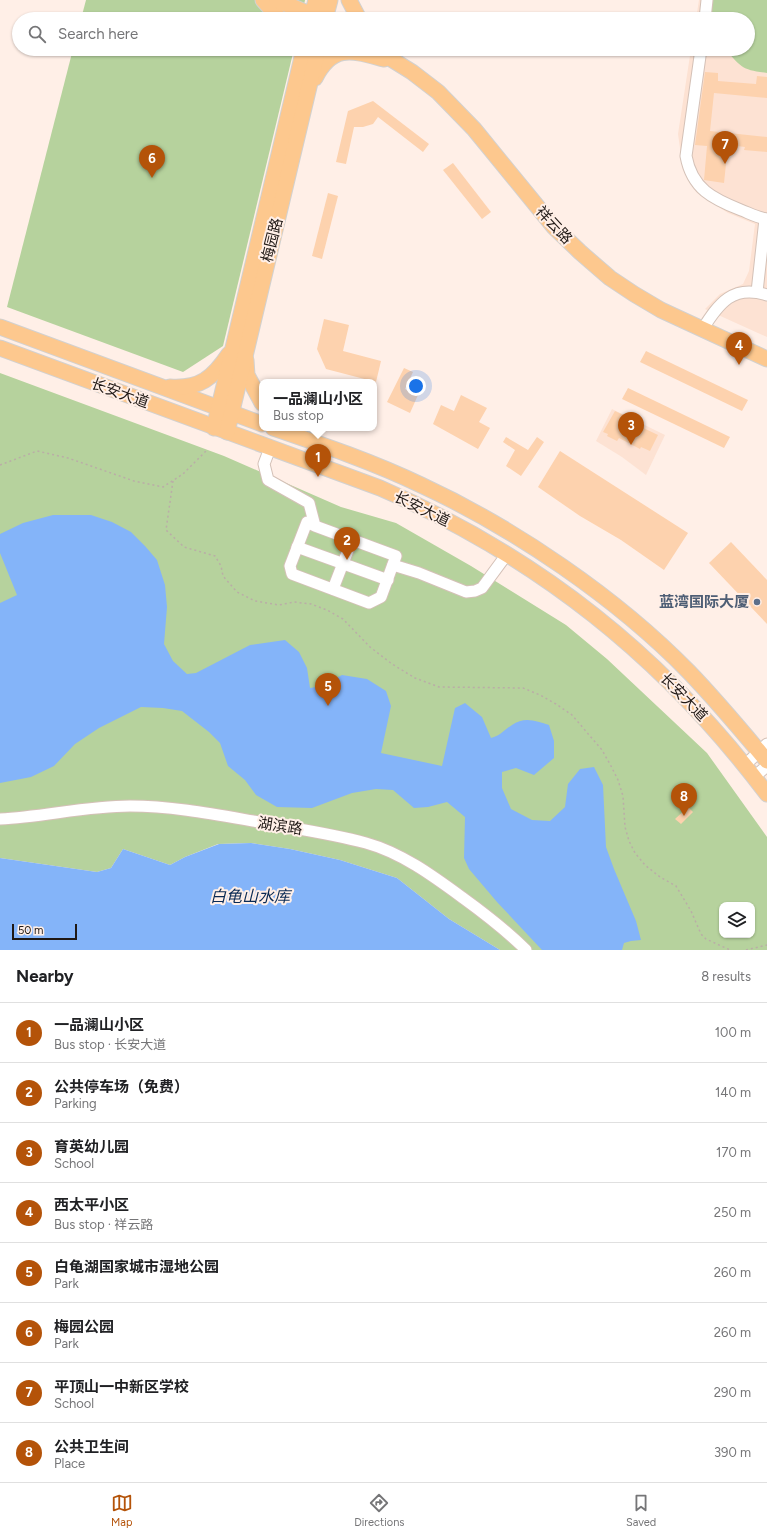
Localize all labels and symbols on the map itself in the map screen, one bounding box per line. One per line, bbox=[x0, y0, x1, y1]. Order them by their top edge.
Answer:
pin: 7 bbox=[712, 131, 738, 164]
pin: 6 bbox=[139, 145, 165, 178]
street label: 祥云路 bbox=[532, 202, 576, 248]
street label: 梅园路 bbox=[258, 216, 286, 264]
pin: 4 bbox=[726, 332, 752, 365]
street label: 长安大道 bbox=[89, 374, 151, 412]
your location bbox=[406, 376, 426, 396]
pin: 3 bbox=[618, 412, 644, 445]
pin: 1 bbox=[305, 444, 331, 477]
street label: 长安大道 bbox=[391, 488, 453, 530]
pin: 2 bbox=[334, 527, 360, 560]
place label: 蓝湾国际大厦 bbox=[659, 593, 749, 611]
marker: 蓝湾国际大厦 bbox=[752, 597, 762, 607]
street label: 长安大道 bbox=[657, 669, 711, 725]
pin: 5 bbox=[315, 673, 341, 706]
pin: 8 bbox=[671, 783, 697, 816]
street label: 湖滨路 bbox=[256, 814, 304, 838]
water label: 白龟山水库 bbox=[210, 887, 293, 906]
scale bar bbox=[12, 922, 77, 941]

